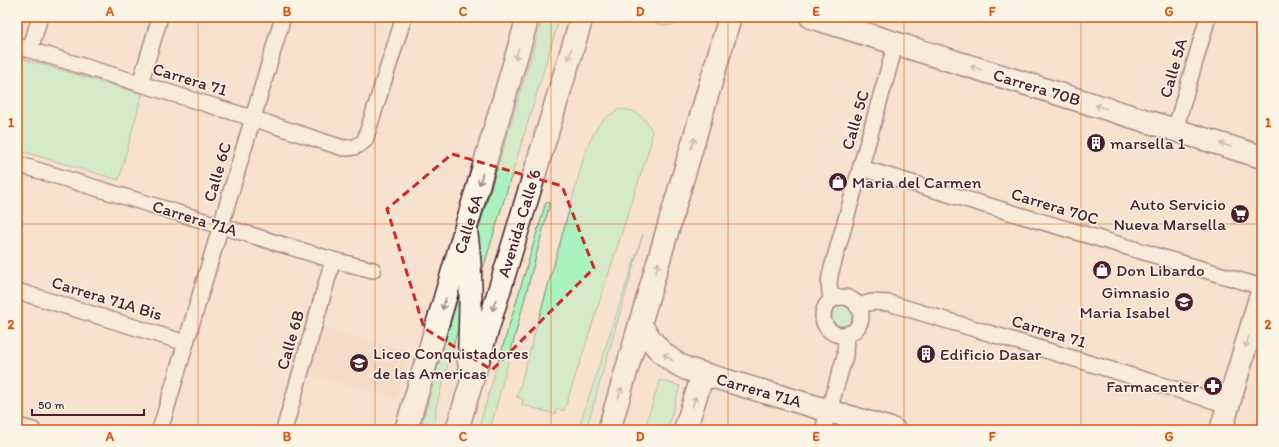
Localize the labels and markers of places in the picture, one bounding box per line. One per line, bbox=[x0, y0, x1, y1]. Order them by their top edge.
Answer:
building icon: marsella 1 bbox=[1085, 132, 1107, 154]
place label: marsella 1 bbox=[1110, 133, 1186, 153]
shop icon: Maria del Carmen bbox=[827, 171, 849, 193]
place label: Maria del Carmen bbox=[852, 172, 982, 192]
place label: Auto Servicio Nueva Marsella bbox=[1113, 194, 1226, 234]
supermarket icon: Auto Servicio Nueva Marsella bbox=[1229, 203, 1251, 225]
shop icon: Don Libardo bbox=[1091, 259, 1113, 281]
place label: Don Libardo bbox=[1116, 260, 1205, 280]
place label: Gimnasio Maria Isabel bbox=[1079, 282, 1170, 322]
school or university icon: Gimnasio Maria Isabel bbox=[1173, 291, 1195, 313]
place label: Liceo Conquistadores de las Americas bbox=[373, 343, 529, 383]
building icon: Edificio Dasar bbox=[915, 343, 937, 365]
place label: Edificio Dasar bbox=[940, 344, 1042, 364]
school or university icon: Liceo Conquistadores de las Americas bbox=[348, 352, 370, 374]
pharmacy icon: Farmacenter bbox=[1202, 375, 1224, 397]
place label: Farmacenter bbox=[1106, 376, 1199, 396]

